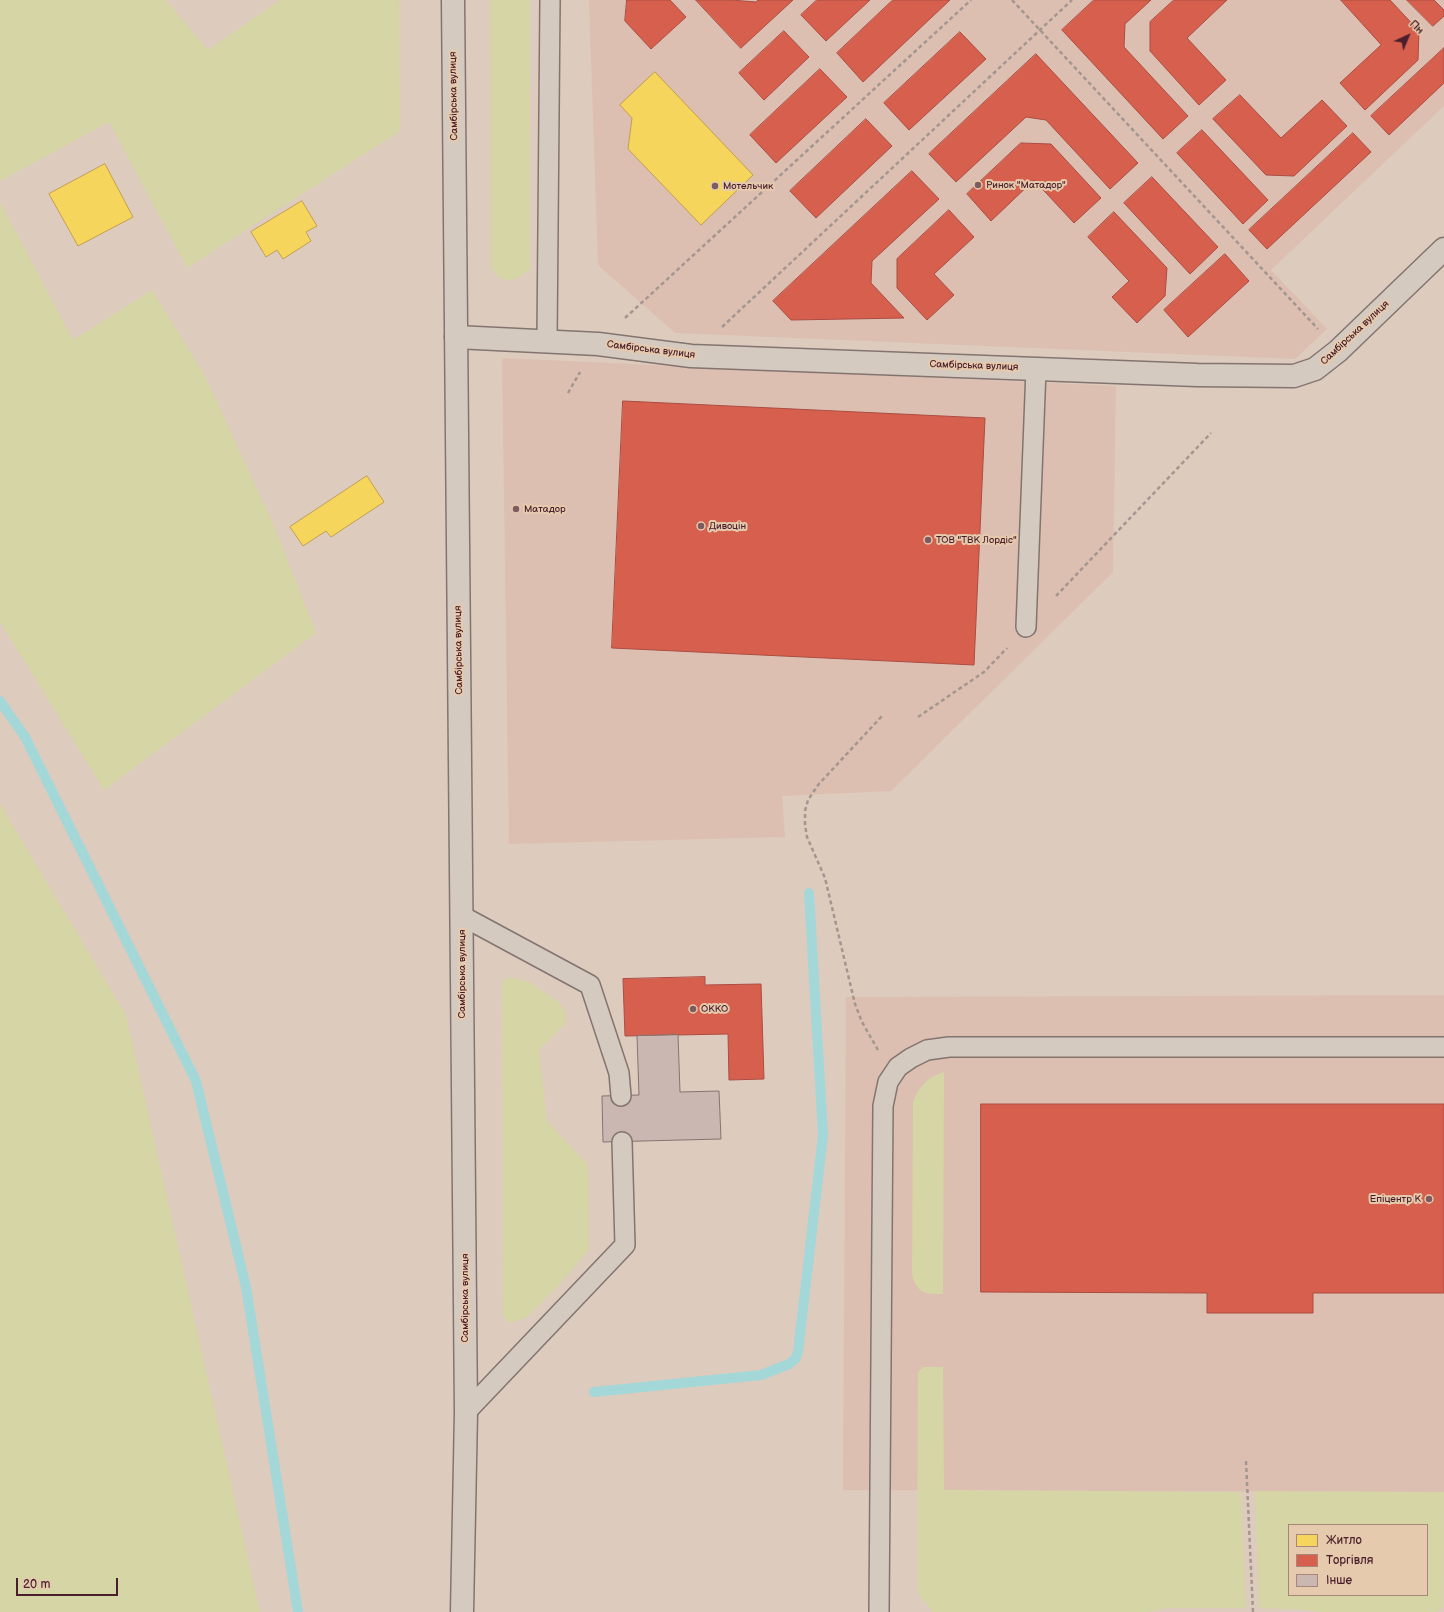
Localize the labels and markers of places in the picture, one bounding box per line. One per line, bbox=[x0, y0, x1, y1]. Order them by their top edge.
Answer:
place label: Ринок "Матадор" bbox=[986, 179, 1066, 191]
place label: Мотельчик bbox=[723, 180, 773, 192]
marker: Ринок "Матадор" bbox=[973, 180, 983, 190]
marker: Мотельчик bbox=[710, 181, 720, 191]
place label: Матадор bbox=[524, 503, 566, 515]
marker: Матадор bbox=[511, 504, 521, 514]
place label: Дивоцін bbox=[709, 520, 746, 532]
marker: Дивоцін bbox=[696, 521, 706, 531]
place label: ТОВ "ТВК Лордіс" bbox=[936, 534, 1017, 546]
marker: ТОВ "ТВК Лордіс" bbox=[923, 535, 933, 545]
place label: ОККО bbox=[701, 1003, 728, 1015]
marker: ОККО bbox=[688, 1004, 698, 1014]
place label: Епіцентр К bbox=[1370, 1193, 1421, 1205]
marker: Епіцентр К bbox=[1424, 1194, 1434, 1204]

